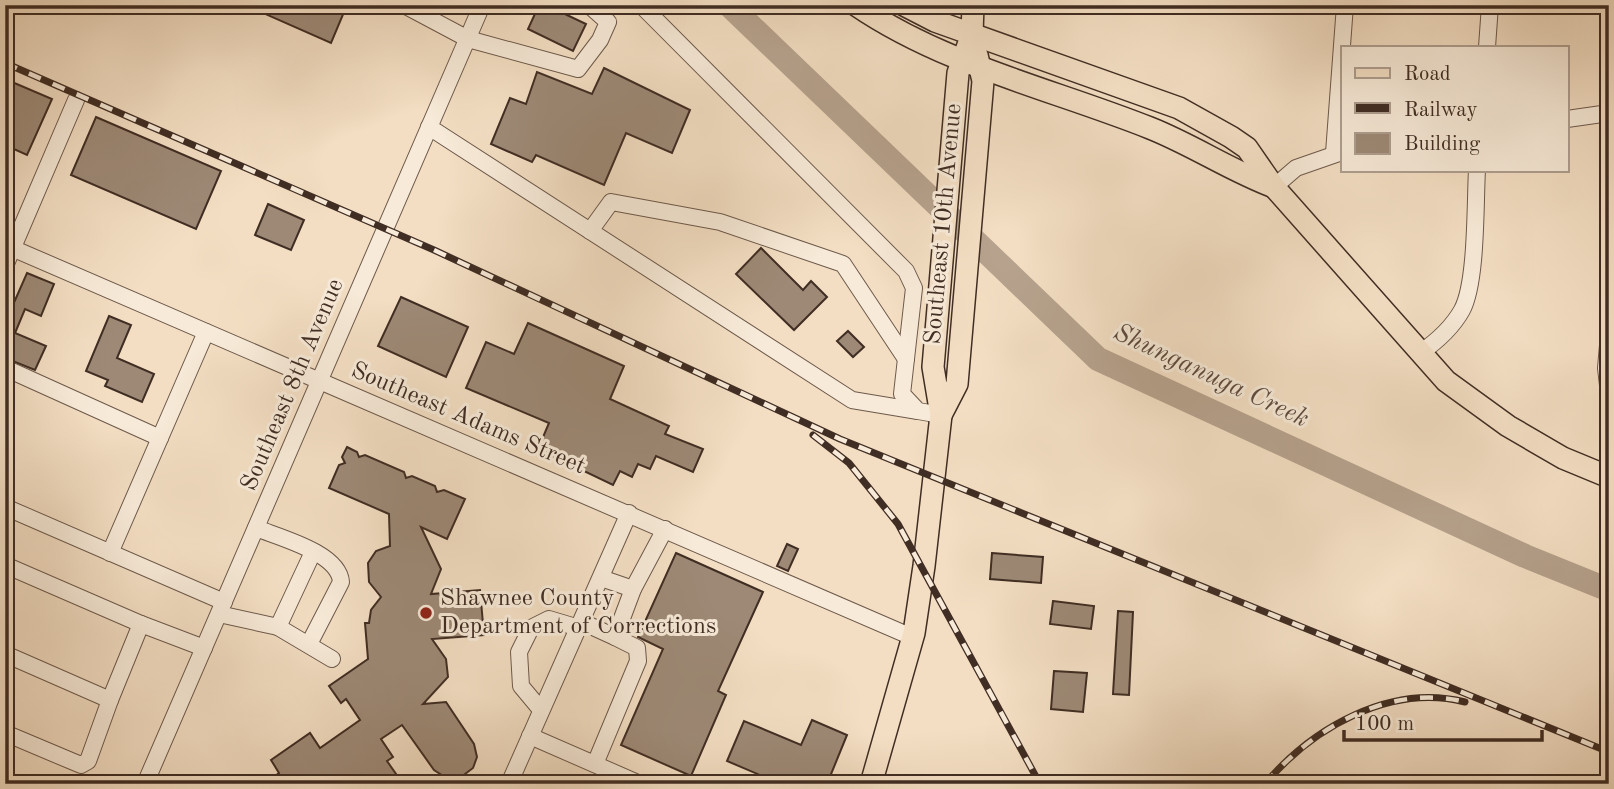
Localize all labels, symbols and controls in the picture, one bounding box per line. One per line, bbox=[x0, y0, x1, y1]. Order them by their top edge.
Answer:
legend bbox=[1341, 46, 1568, 172]
text: Road bbox=[1404, 64, 1451, 85]
text: Railway bbox=[1404, 100, 1478, 121]
street label: Southeast 10th Avenue bbox=[922, 103, 966, 345]
text: Building bbox=[1404, 134, 1481, 155]
street label: Southeast 8th Avenue bbox=[237, 275, 349, 495]
water label: Shunganuga Creek bbox=[1110, 319, 1312, 433]
street label: Southeast Adams Street bbox=[347, 359, 589, 479]
place label: Shawnee County Department of Corrections bbox=[440, 587, 716, 639]
marker: Shawnee County Department of Corrections bbox=[418, 605, 434, 621]
scale bar bbox=[1344, 698, 1542, 742]
text: 100 m bbox=[1355, 714, 1414, 735]

